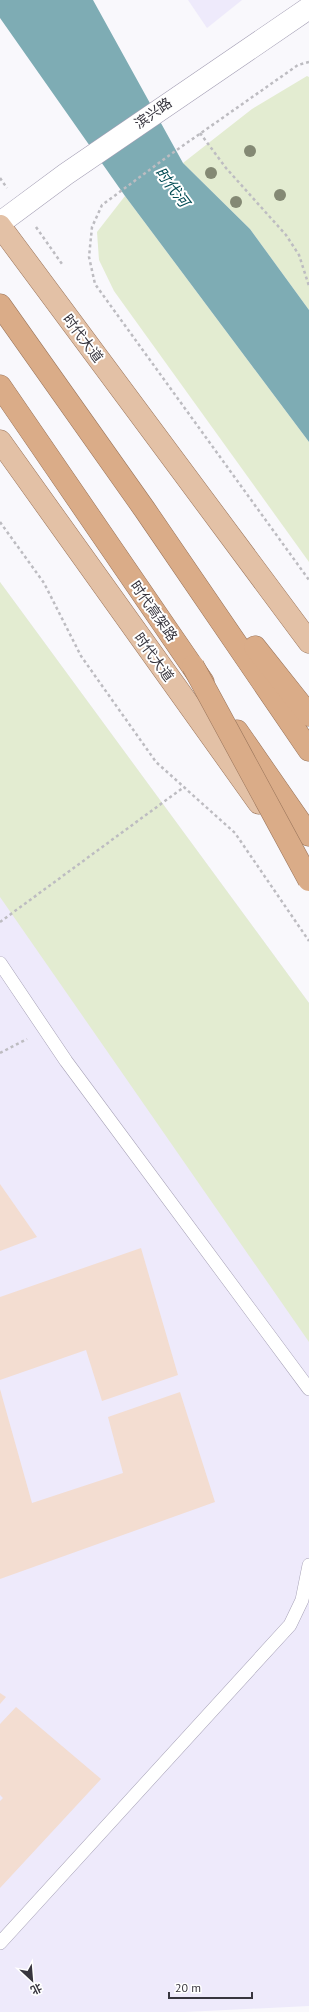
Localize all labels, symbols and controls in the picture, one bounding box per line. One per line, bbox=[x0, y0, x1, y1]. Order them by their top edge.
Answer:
street label: 滨兴路 bbox=[131, 94, 175, 132]
water label: 时代河 bbox=[151, 163, 195, 213]
street label: 时代大道 bbox=[59, 310, 107, 366]
street label: 时代高架路 bbox=[127, 577, 181, 645]
street label: 时代大道 bbox=[130, 629, 178, 685]
north arrow bbox=[12, 1960, 52, 2000]
scale bar bbox=[169, 1974, 252, 2000]
text: 北 bbox=[28, 1980, 44, 1998]
text: 20 m bbox=[175, 1980, 201, 1995]

